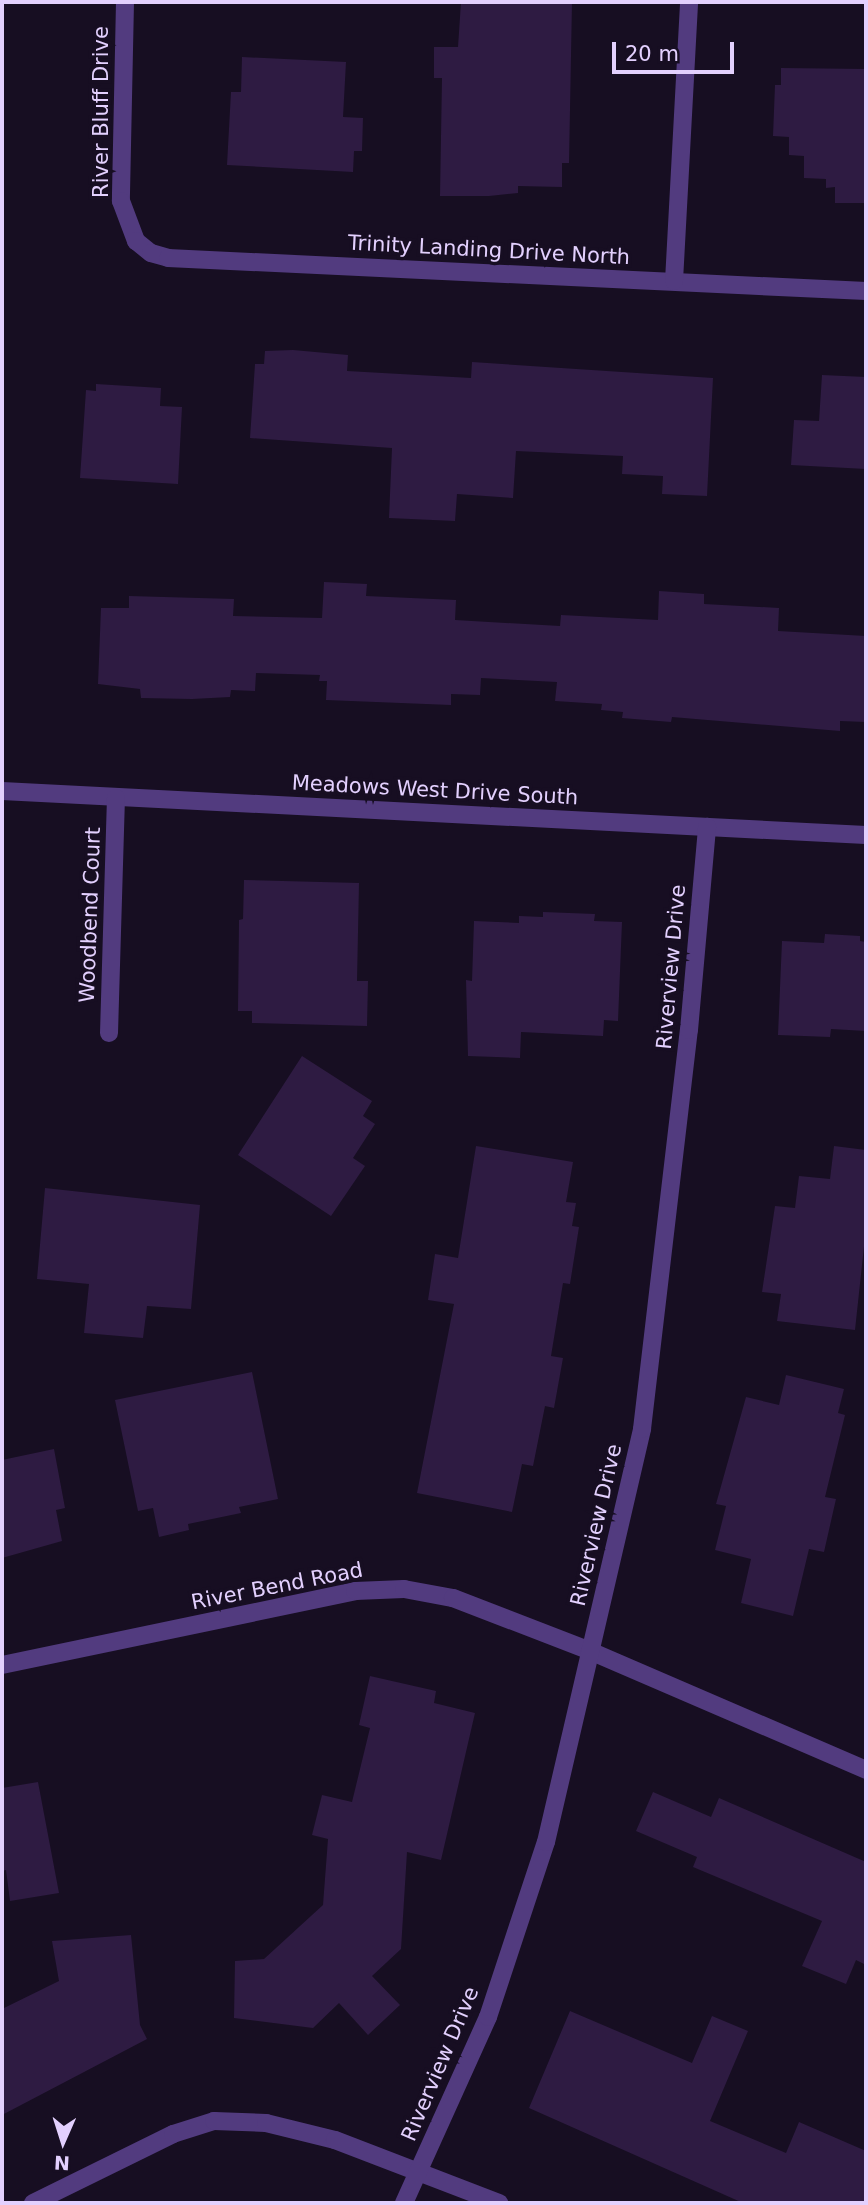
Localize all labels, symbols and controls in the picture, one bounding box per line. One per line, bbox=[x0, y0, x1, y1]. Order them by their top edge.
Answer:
street label: River Bluff Drive bbox=[88, 26, 114, 198]
scale bar bbox=[616, 28, 738, 72]
text: 20 m bbox=[625, 42, 679, 66]
street label: Trinity Landing Drive North bbox=[347, 230, 631, 270]
street label: Meadows West Drive South bbox=[291, 770, 579, 810]
street label: Woodbend Court bbox=[74, 827, 106, 1003]
street label: Riverview Drive bbox=[651, 884, 691, 1050]
street label: Riverview Drive bbox=[565, 1442, 627, 1608]
street label: River Bend Road bbox=[189, 1557, 365, 1615]
street label: Riverview Drive bbox=[396, 1983, 484, 2145]
north arrow bbox=[28, 2107, 98, 2177]
text: N bbox=[53, 2152, 70, 2174]

